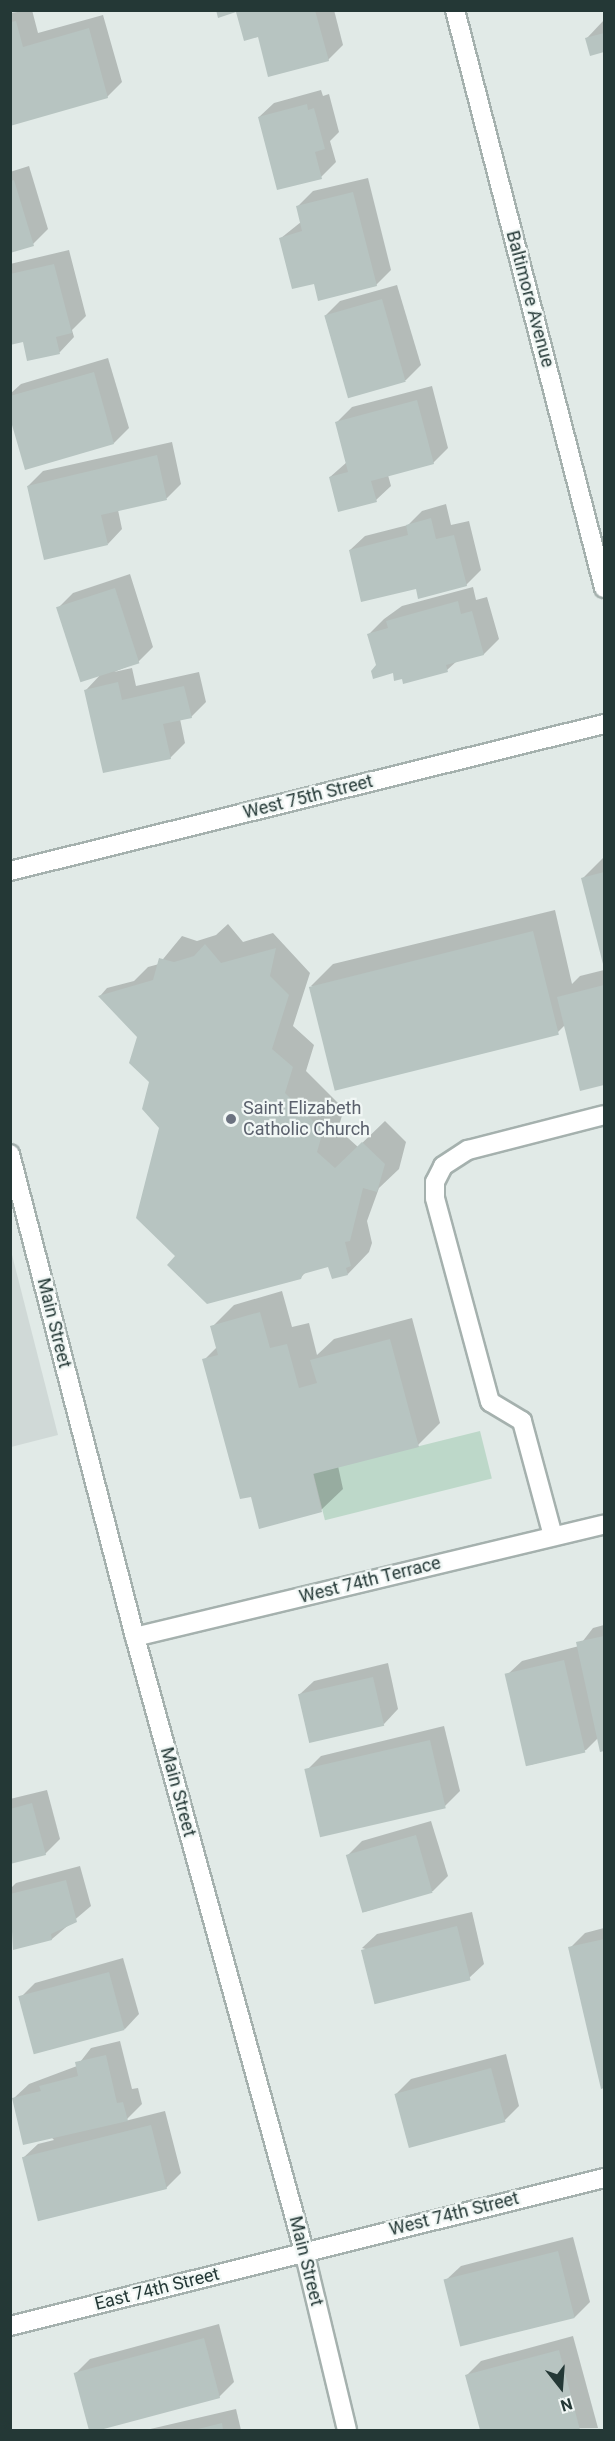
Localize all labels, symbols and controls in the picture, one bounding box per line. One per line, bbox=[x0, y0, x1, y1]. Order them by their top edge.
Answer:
street label: Baltimore Avenue bbox=[501, 228, 559, 370]
street label: West 75th Street bbox=[241, 770, 375, 824]
place label: Saint Elizabeth Catholic Church bbox=[243, 1098, 370, 1140]
marker: Saint Elizabeth Catholic Church bbox=[224, 1112, 238, 1126]
street label: Main Street bbox=[32, 1276, 76, 1370]
street label: West 74th Terrace bbox=[297, 1552, 443, 1608]
street label: Main Street bbox=[156, 1745, 200, 1839]
street label: West 74th Street bbox=[387, 2187, 521, 2241]
street label: Main Street bbox=[284, 2214, 328, 2308]
street label: East 74th Street bbox=[92, 2263, 222, 2315]
north arrow bbox=[531, 2357, 591, 2417]
text: N bbox=[558, 2394, 575, 2415]

